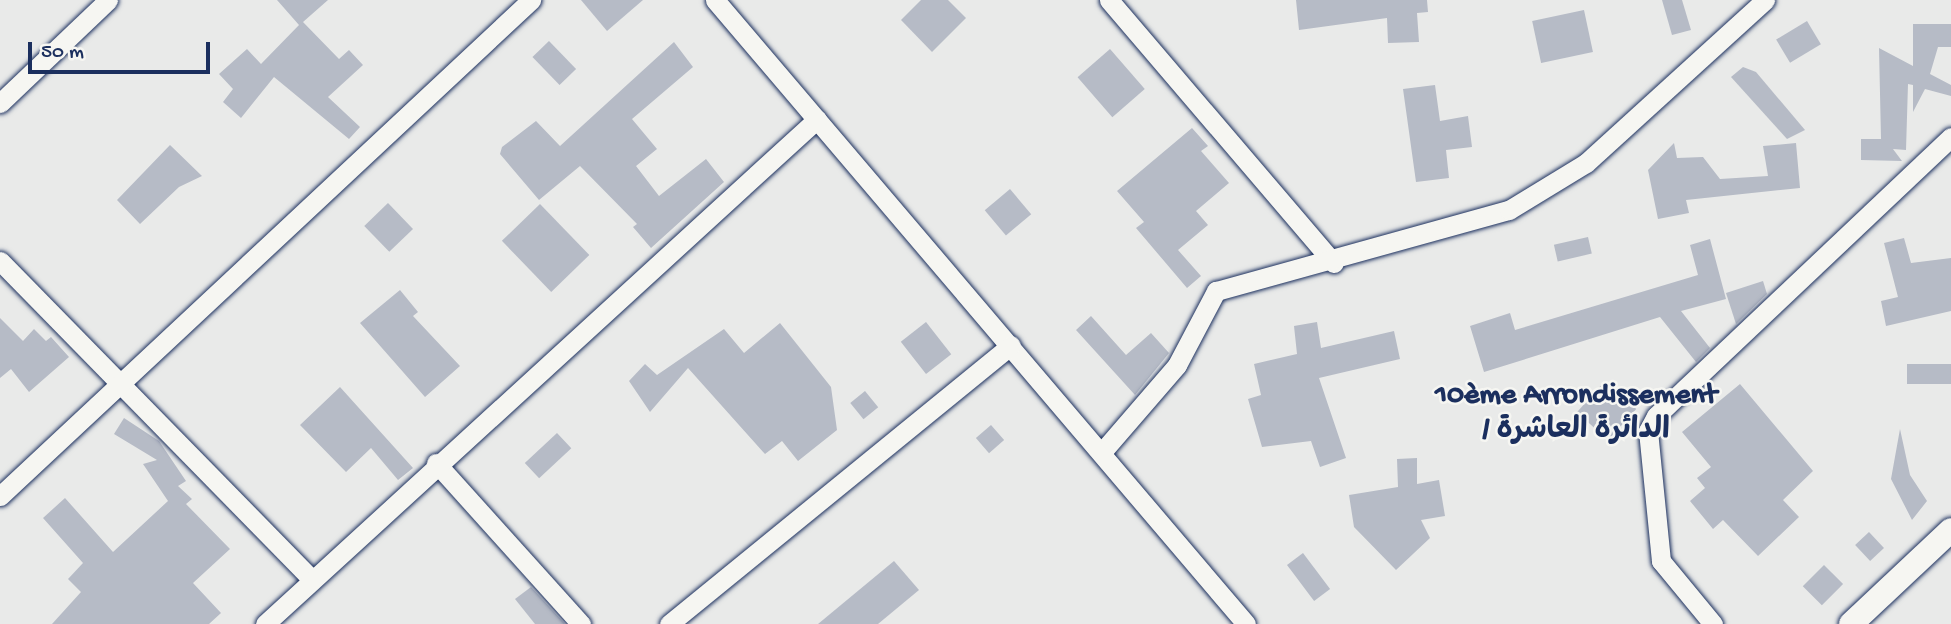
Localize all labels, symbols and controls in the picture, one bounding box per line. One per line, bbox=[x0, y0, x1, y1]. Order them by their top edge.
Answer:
scale bar bbox=[32, 28, 214, 72]
text: 50 m bbox=[41, 41, 84, 66]
district label: 10ème Arrondissement / الدائرة العاشرة bbox=[1435, 379, 1717, 449]

